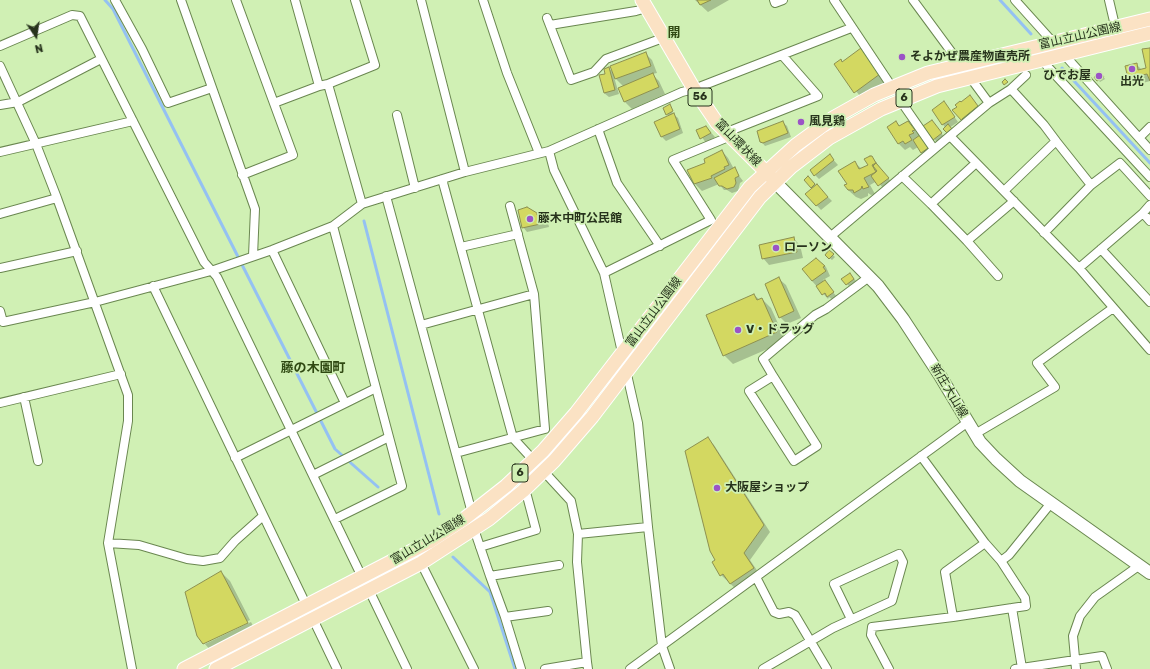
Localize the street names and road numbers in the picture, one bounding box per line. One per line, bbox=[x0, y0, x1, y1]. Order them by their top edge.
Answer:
street label: 富山立山公園線 bbox=[1037, 20, 1123, 52]
road number: 56 bbox=[688, 88, 712, 106]
road number: 6 bbox=[896, 89, 912, 107]
street label: 富山環状線 bbox=[712, 116, 764, 170]
street label: 富山立山公園線 bbox=[623, 274, 685, 350]
street label: 新庄大山線 bbox=[927, 362, 971, 420]
road number: 6 bbox=[512, 464, 528, 482]
street label: 富山立山公園線 bbox=[388, 512, 468, 568]

